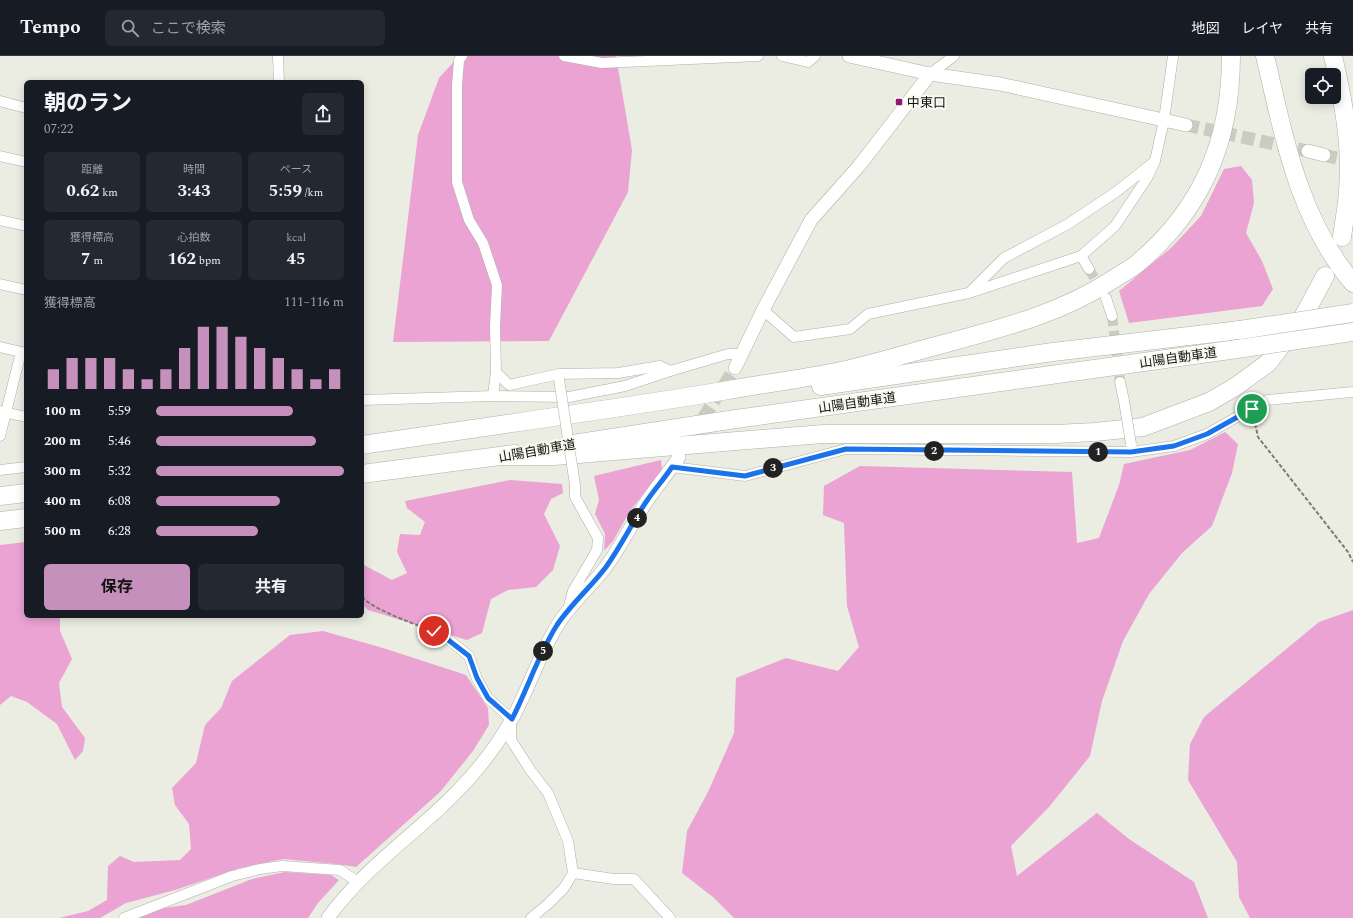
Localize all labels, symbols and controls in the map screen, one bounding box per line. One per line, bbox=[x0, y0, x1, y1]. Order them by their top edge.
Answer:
search box bbox=[105, 10, 385, 46]
text: Tempo bbox=[20, 13, 81, 42]
icon: search bbox=[119, 17, 141, 39]
text: ここで検索 bbox=[151, 17, 226, 40]
text: 地図 bbox=[1191, 18, 1219, 39]
text: レイヤ bbox=[1241, 18, 1283, 39]
text: 共有 bbox=[1305, 18, 1333, 39]
map controls bbox=[1305, 68, 1341, 104]
button: locate bbox=[1305, 68, 1341, 104]
text: 朝のラン bbox=[44, 87, 132, 120]
button: share bbox=[302, 93, 344, 135]
place label: 中東口 bbox=[907, 93, 946, 113]
marker: 中東口 bbox=[894, 97, 904, 107]
text: 07:22 bbox=[44, 119, 73, 139]
text: 距離 bbox=[81, 161, 103, 178]
text: 時間 bbox=[183, 161, 205, 178]
text: ペース bbox=[280, 161, 312, 178]
text: 0.62 bbox=[66, 178, 99, 204]
text: 3:43 bbox=[177, 178, 211, 204]
text: 5:59 bbox=[269, 178, 302, 204]
text: km bbox=[99, 184, 118, 201]
text: /km bbox=[302, 184, 323, 201]
text: 獲得標高 bbox=[70, 229, 114, 246]
text: 心拍数 bbox=[178, 229, 211, 246]
text: kcal bbox=[286, 229, 306, 246]
text: 7 bbox=[81, 246, 91, 272]
text: 162 bbox=[167, 246, 196, 272]
text: 45 bbox=[286, 246, 306, 272]
text: m bbox=[91, 252, 103, 269]
text: bpm bbox=[196, 252, 221, 269]
text: 111–116 m bbox=[284, 292, 344, 312]
text: 獲得標高 bbox=[44, 293, 96, 313]
street label: 山陽自動車道 bbox=[1138, 343, 1218, 373]
street label: 山陽自動車道 bbox=[817, 388, 897, 418]
pin bbox=[1235, 392, 1269, 426]
icon: arrive bbox=[1241, 398, 1263, 420]
text: 100 m bbox=[44, 401, 81, 421]
text: 5:59 bbox=[108, 401, 131, 421]
text: 200 m bbox=[44, 431, 81, 451]
text: 5:46 bbox=[108, 431, 131, 451]
street label: 山陽自動車道 bbox=[497, 434, 577, 468]
pin: 2 bbox=[924, 441, 944, 461]
text: 2 bbox=[931, 442, 937, 459]
pin: 1 bbox=[1088, 442, 1108, 462]
text: 1 bbox=[1095, 443, 1101, 460]
pin: 3 bbox=[763, 458, 783, 478]
text: 3 bbox=[770, 459, 776, 476]
text: 300 m bbox=[44, 461, 81, 481]
text: 5:32 bbox=[108, 461, 131, 481]
text: 400 m bbox=[44, 491, 81, 511]
text: 6:08 bbox=[108, 491, 131, 511]
pin: 4 bbox=[627, 508, 647, 528]
text: 4 bbox=[634, 509, 640, 526]
text: 500 m bbox=[44, 521, 81, 541]
text: 6:28 bbox=[108, 521, 131, 541]
button: 保存 bbox=[44, 564, 190, 610]
button: 共有 bbox=[198, 564, 344, 610]
pin bbox=[417, 614, 451, 648]
icon: check bbox=[423, 620, 445, 642]
pin: 5 bbox=[533, 641, 553, 661]
text: 5 bbox=[540, 642, 546, 659]

